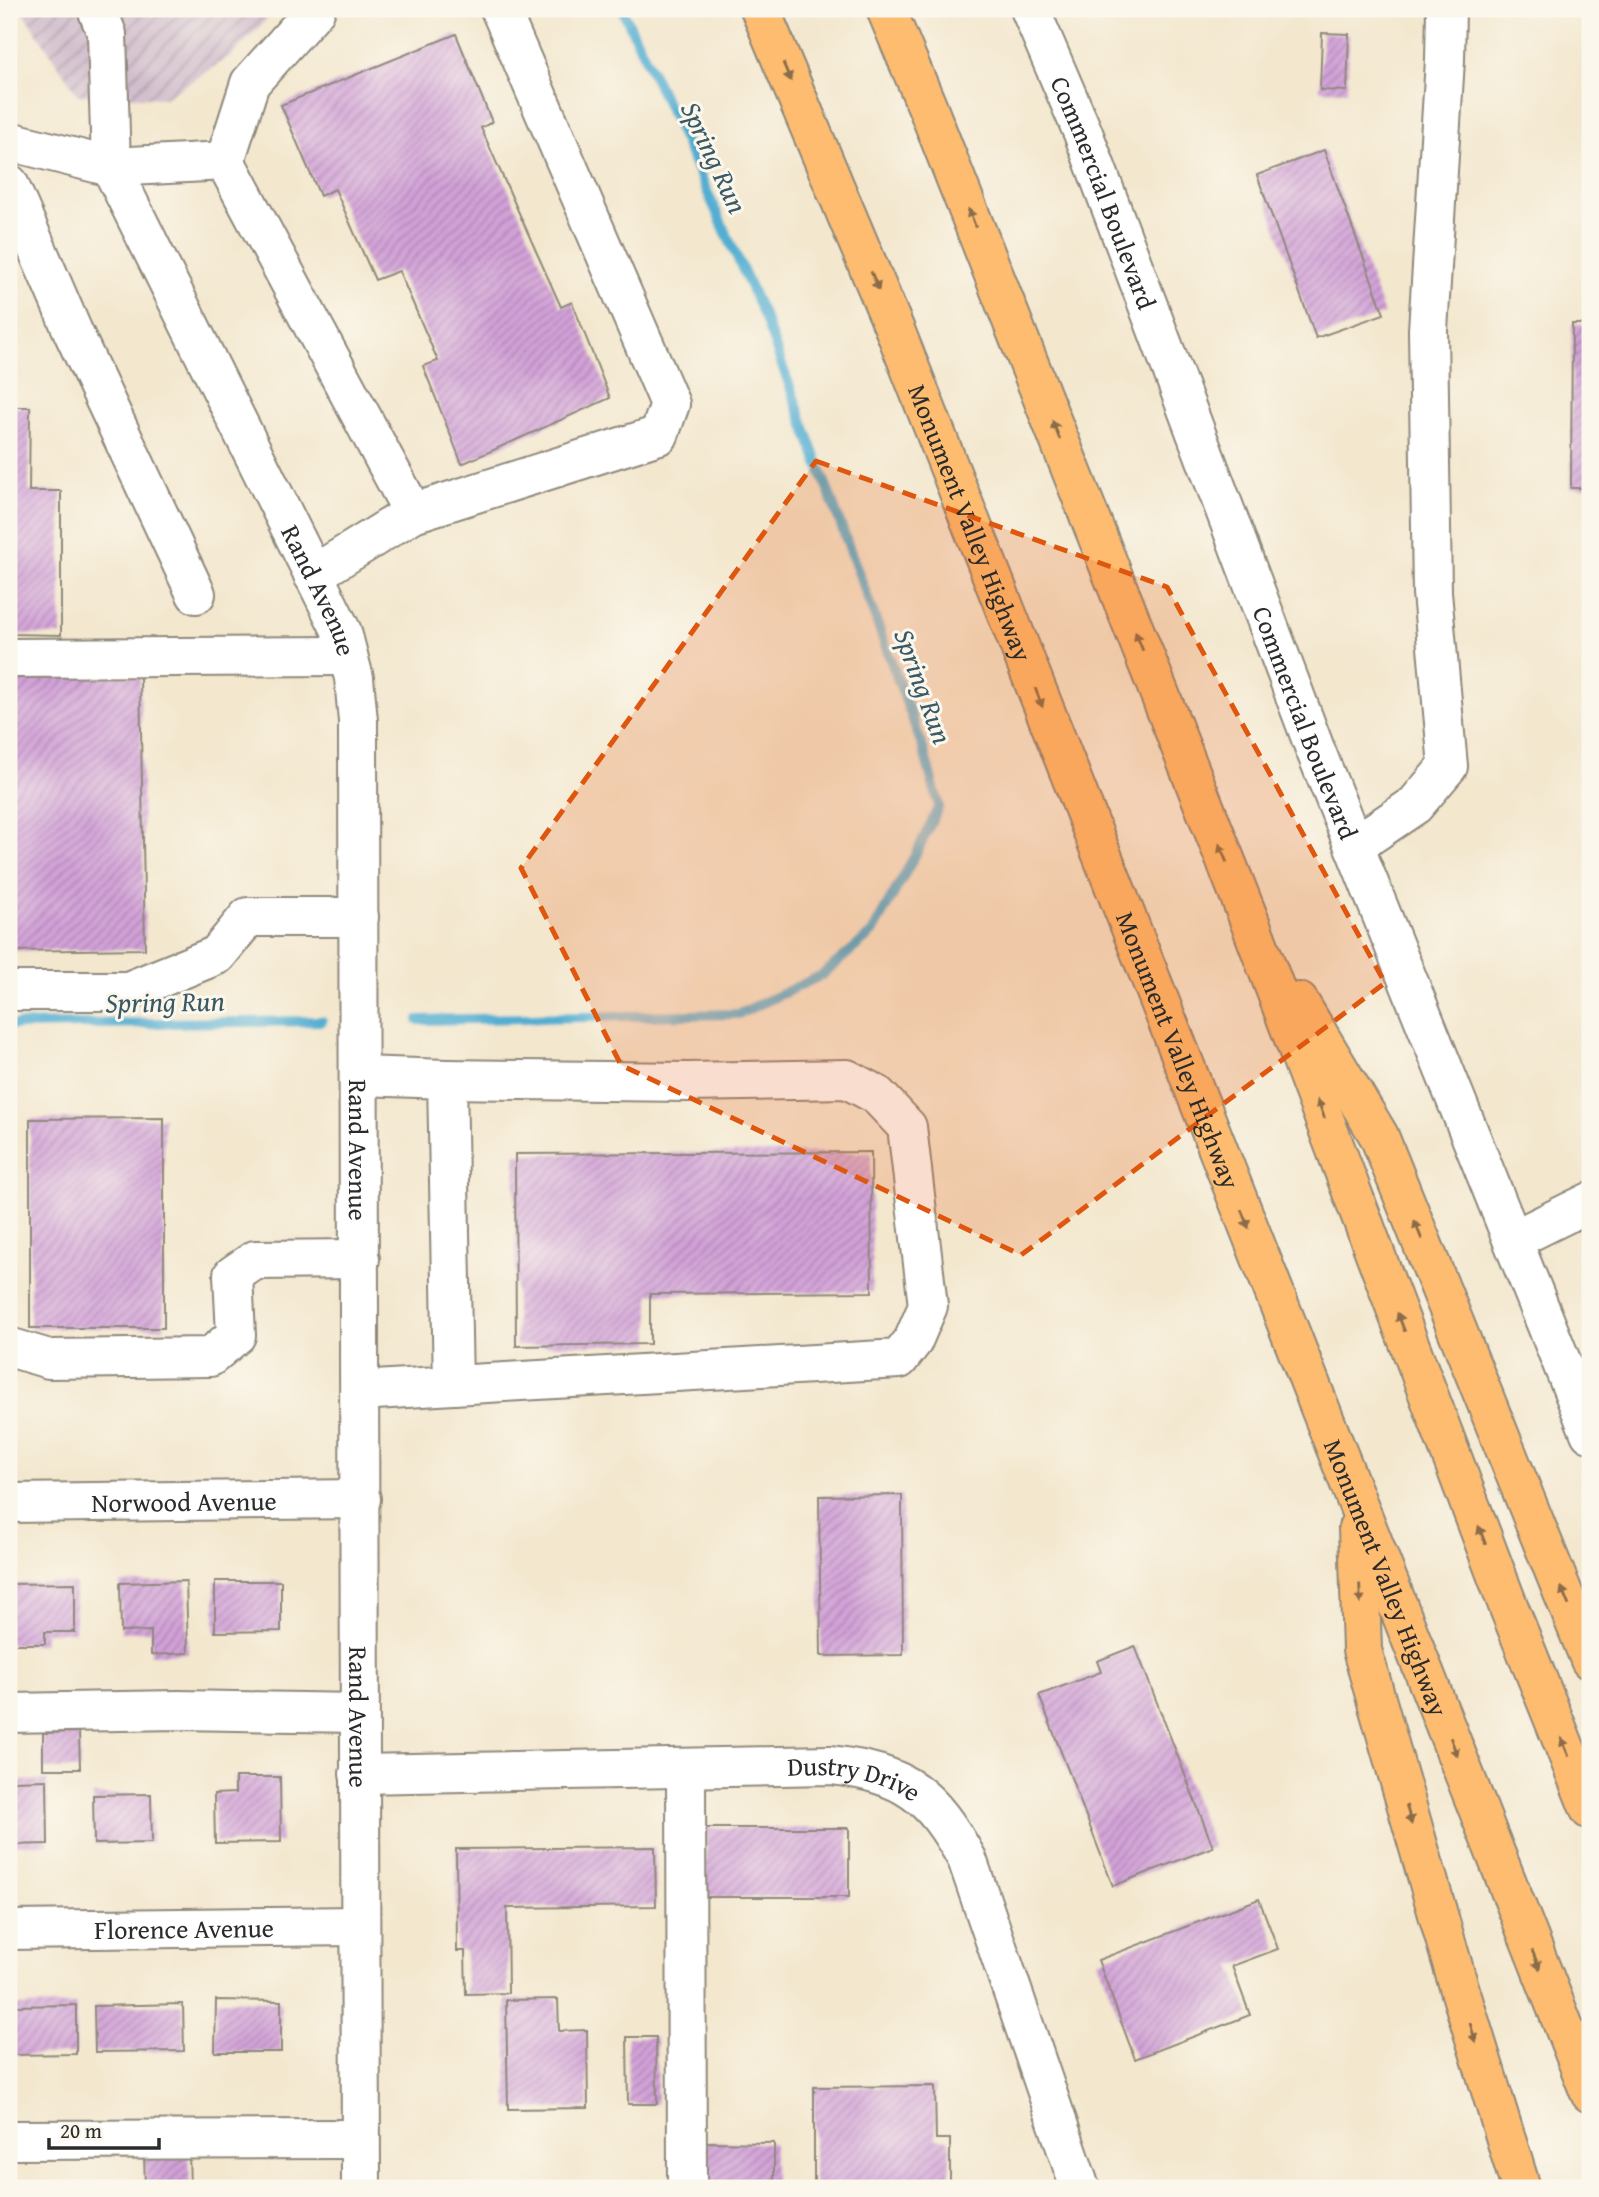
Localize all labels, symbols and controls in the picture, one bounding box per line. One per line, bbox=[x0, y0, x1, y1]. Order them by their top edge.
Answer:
one-way arrow bbox=[781, 61, 792, 82]
street label: Commercial Boulevard bbox=[1041, 70, 1167, 315]
water label: Spring Run bbox=[671, 94, 759, 220]
one-way arrow bbox=[966, 208, 977, 229]
one-way arrow bbox=[870, 271, 881, 292]
street label: Monument Valley Highway bbox=[899, 378, 1043, 667]
one-way arrow bbox=[1050, 419, 1061, 440]
street label: Rand Avenue bbox=[272, 518, 367, 660]
street label: Commercial Boulevard bbox=[1243, 600, 1369, 845]
water label: Spring Run bbox=[884, 623, 964, 749]
one-way arrow bbox=[1134, 631, 1145, 652]
one-way arrow bbox=[1034, 688, 1045, 709]
one-way arrow bbox=[1217, 842, 1228, 863]
street label: Monument Valley Highway bbox=[1107, 905, 1251, 1194]
water label: Spring Run bbox=[105, 979, 225, 1023]
street label: Rand Avenue bbox=[339, 1079, 379, 1221]
one-way arrow bbox=[1315, 1099, 1326, 1120]
one-way arrow bbox=[1240, 1208, 1251, 1229]
one-way arrow bbox=[1412, 1219, 1423, 1240]
one-way arrow bbox=[1396, 1311, 1407, 1332]
street label: Monument Valley Highway bbox=[1314, 1433, 1459, 1722]
street label: Norwood Avenue bbox=[91, 1480, 277, 1522]
one-way arrow bbox=[1476, 1524, 1487, 1545]
one-way arrow bbox=[1354, 1583, 1366, 1605]
one-way arrow bbox=[1559, 1586, 1570, 1607]
street label: Rand Avenue bbox=[340, 1646, 379, 1788]
one-way arrow bbox=[1559, 1736, 1570, 1757]
one-way arrow bbox=[1448, 1737, 1459, 1758]
street label: Dustry Drive bbox=[787, 1745, 930, 1810]
one-way arrow bbox=[1404, 1804, 1415, 1826]
street label: Florence Avenue bbox=[94, 1907, 274, 1949]
one-way arrow bbox=[1530, 1949, 1541, 1970]
one-way arrow bbox=[1469, 2023, 1479, 2044]
scale bar bbox=[49, 2106, 159, 2150]
text: 20 m bbox=[60, 2115, 102, 2146]

